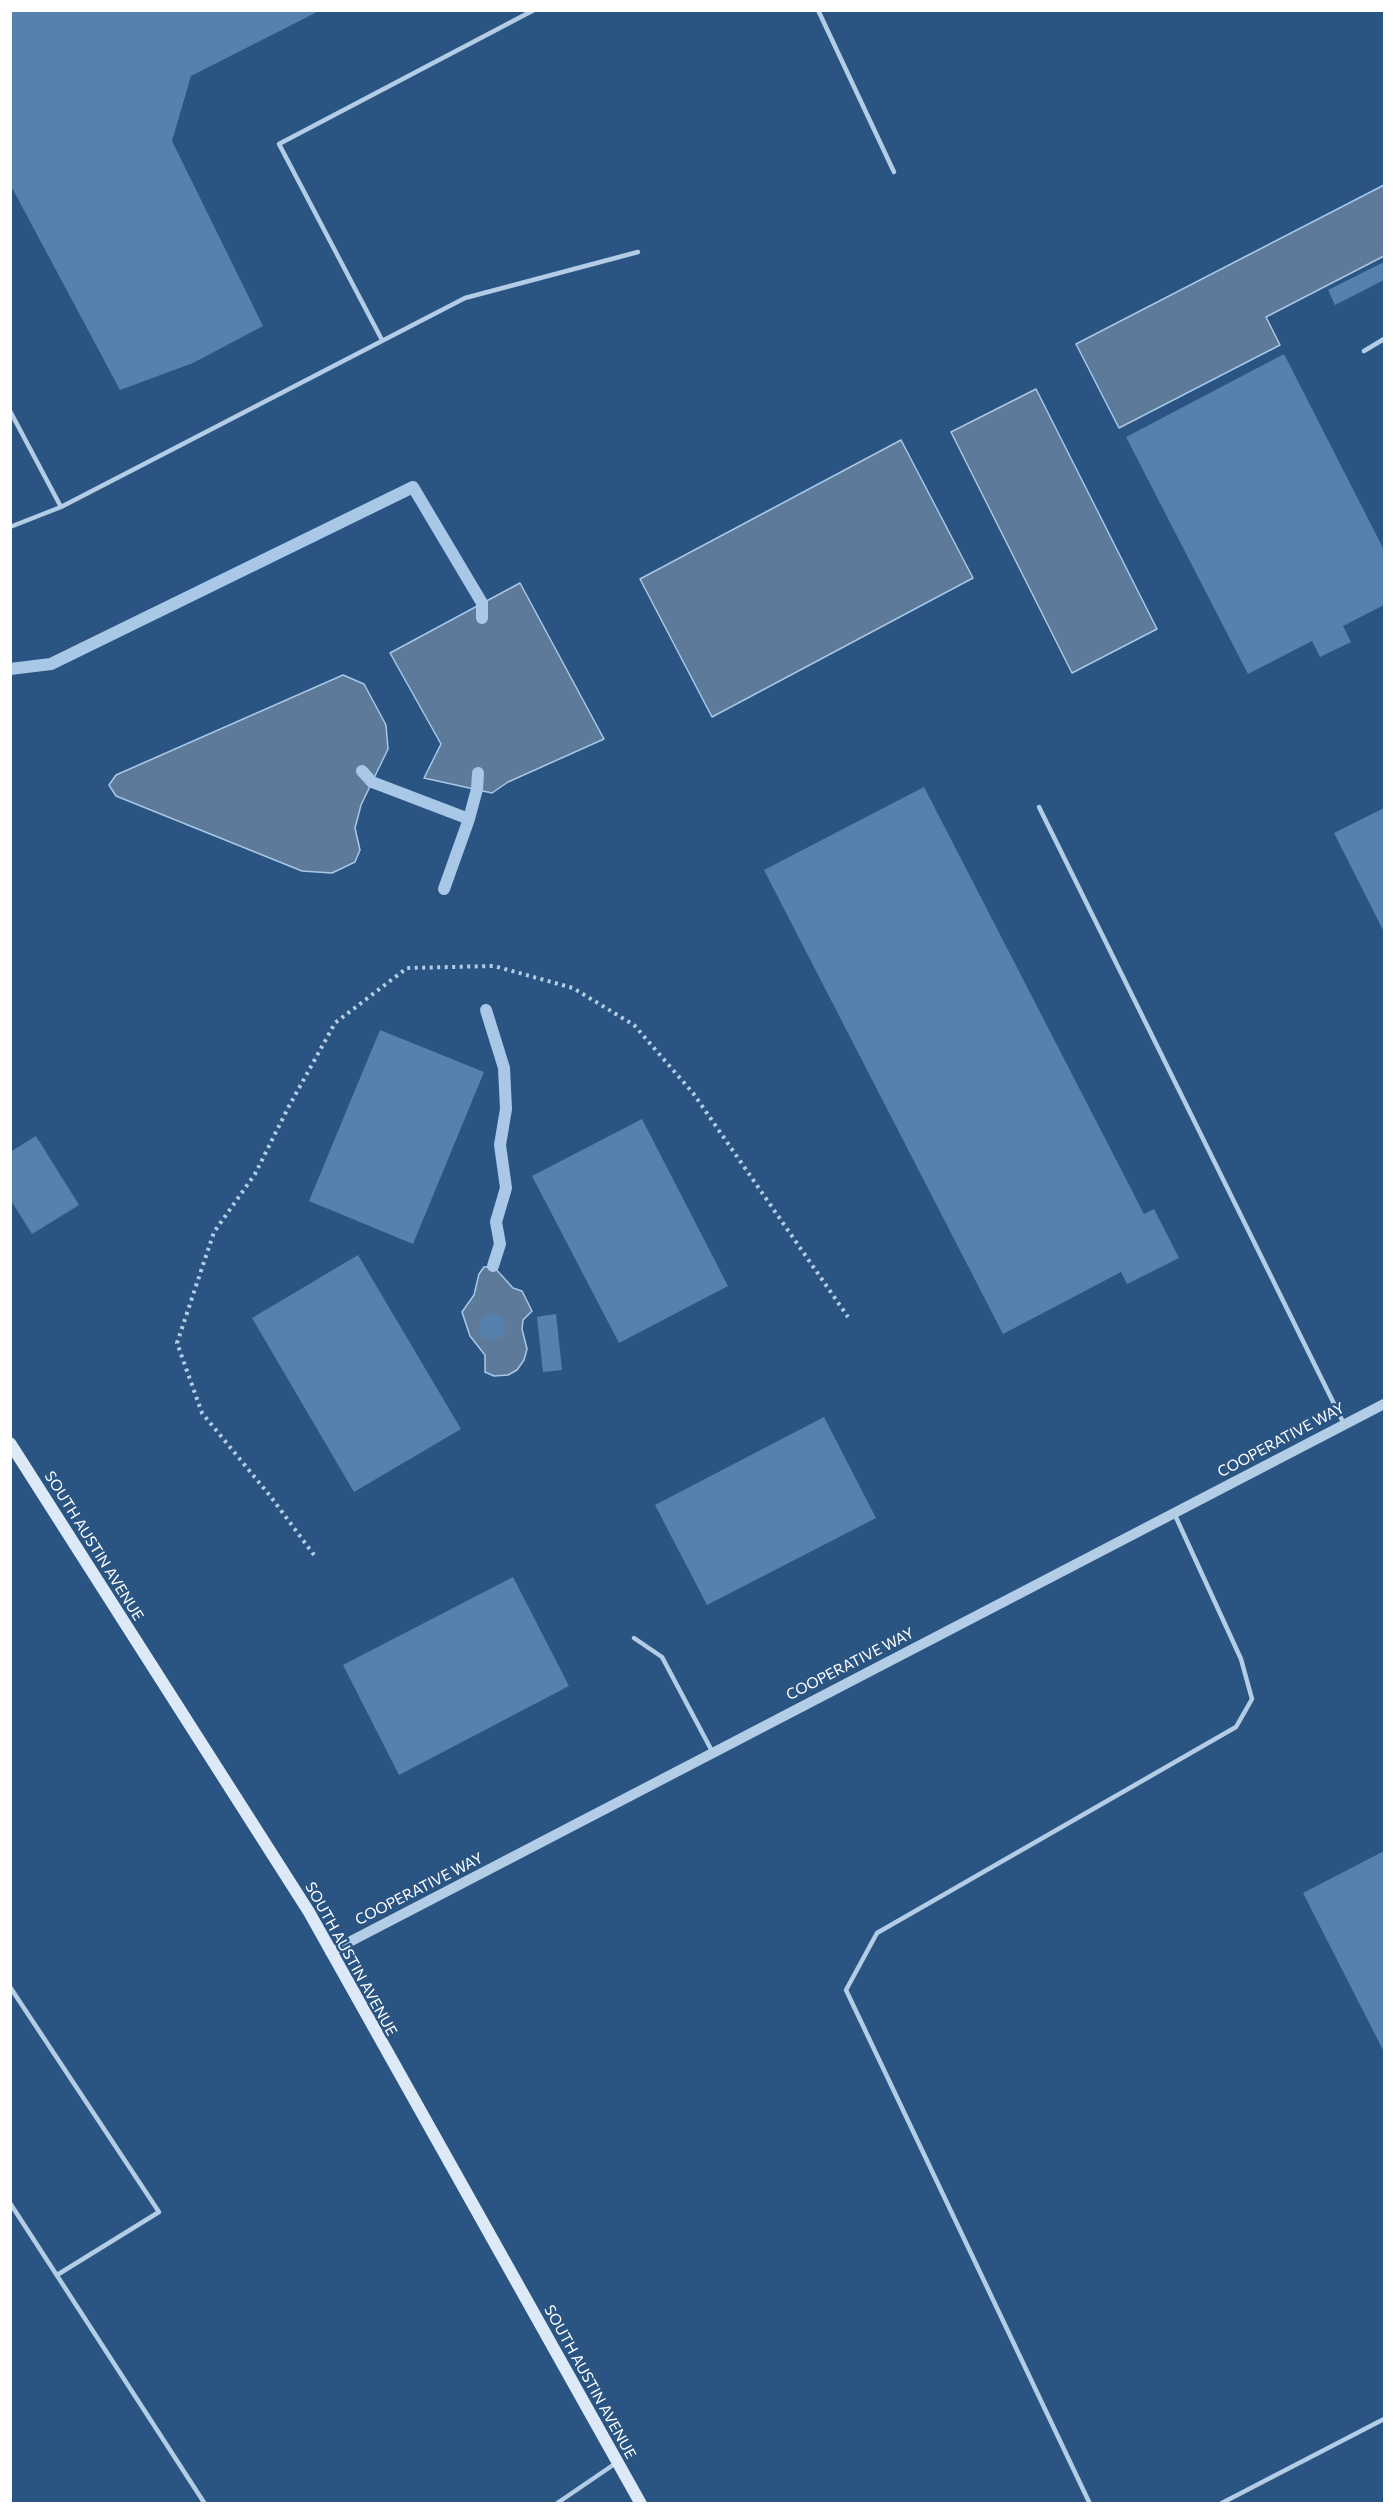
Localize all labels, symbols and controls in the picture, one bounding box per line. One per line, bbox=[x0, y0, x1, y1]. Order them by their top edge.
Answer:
street label: COOPERATIVE WAY bbox=[1214, 1399, 1348, 1481]
street label: SOUTH AUSTIN AVENUE bbox=[41, 1468, 147, 1624]
street label: COOPERATIVE WAY bbox=[783, 1624, 917, 1704]
street label: COOPERATIVE WAY bbox=[352, 1849, 486, 1929]
street label: SOUTH AUSTIN AVENUE bbox=[301, 1879, 401, 2039]
street label: SOUTH AUSTIN AVENUE bbox=[540, 2302, 640, 2462]

